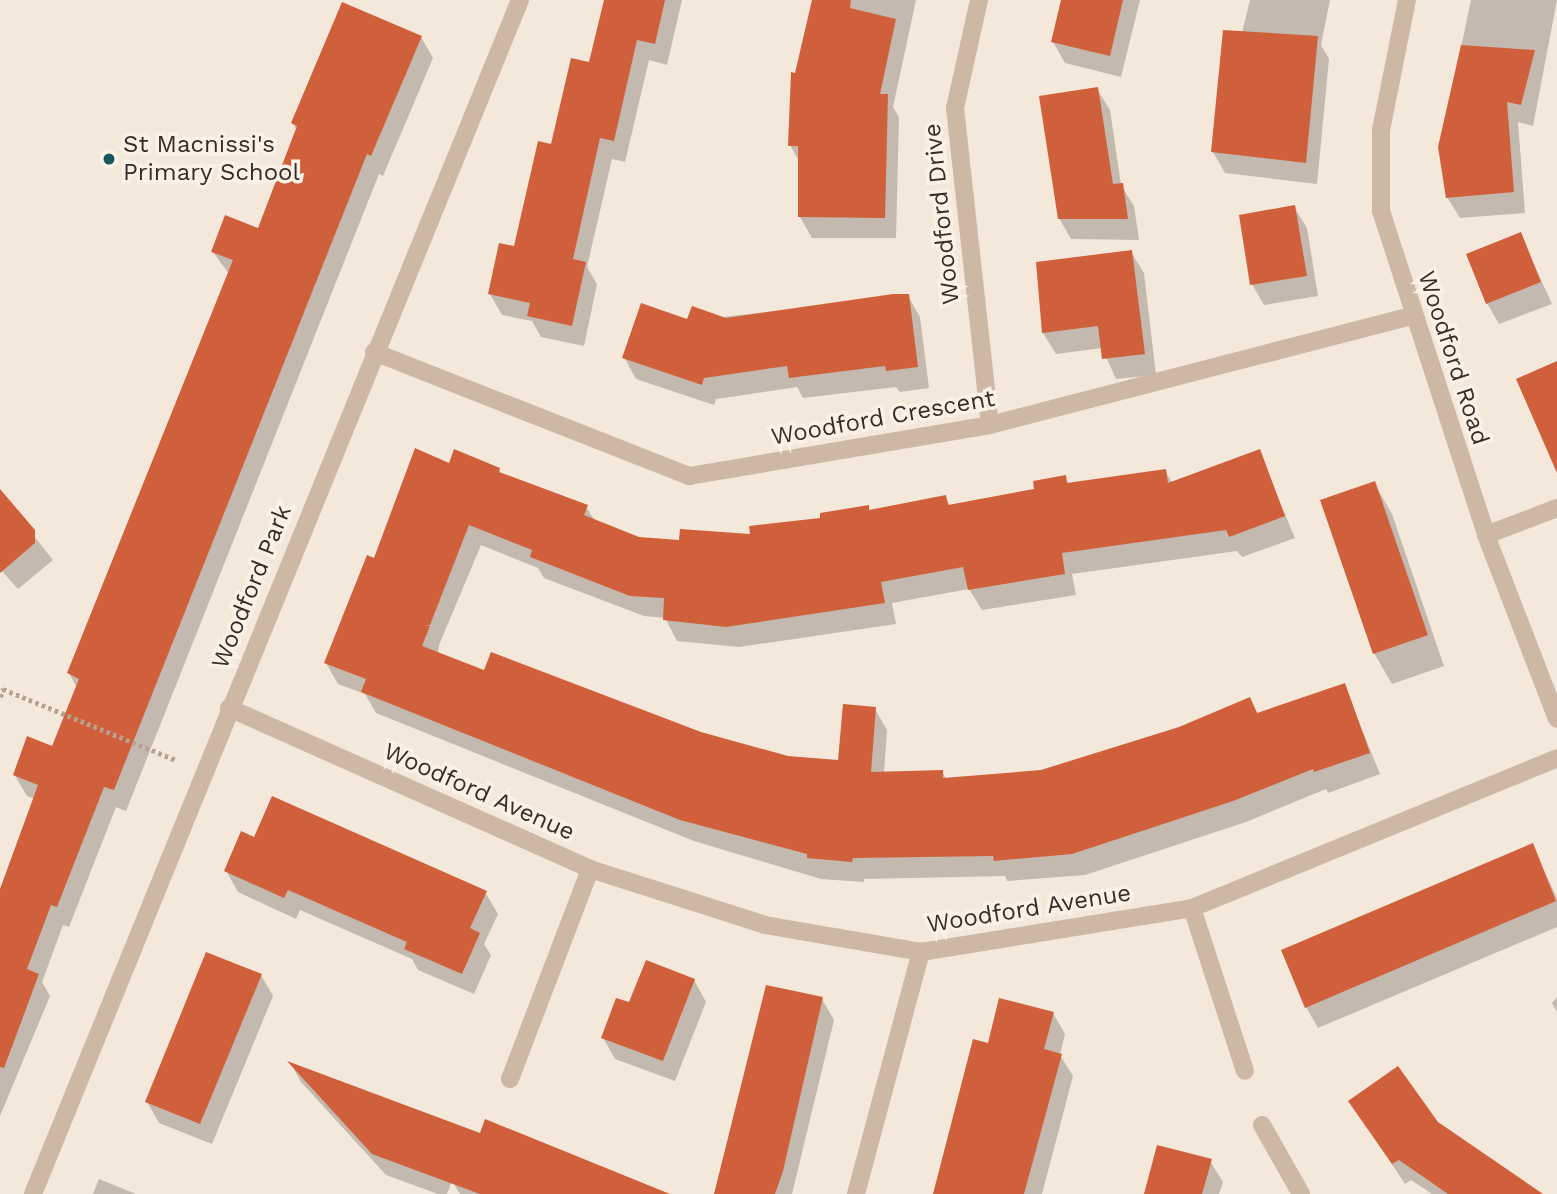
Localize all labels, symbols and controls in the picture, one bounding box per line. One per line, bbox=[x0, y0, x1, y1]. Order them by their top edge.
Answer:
street label: Woodford Drive bbox=[918, 122, 966, 306]
place label: St Macnissi's Primary School bbox=[123, 131, 300, 187]
marker: St Macnissi's Primary School bbox=[101, 151, 117, 167]
street label: Woodford Road bbox=[1411, 268, 1495, 448]
street label: Woodford Crescent bbox=[769, 384, 997, 452]
street label: Woodford Park bbox=[206, 501, 298, 673]
street label: Woodford Avenue bbox=[379, 737, 579, 847]
street label: Woodford Avenue bbox=[924, 879, 1134, 939]

